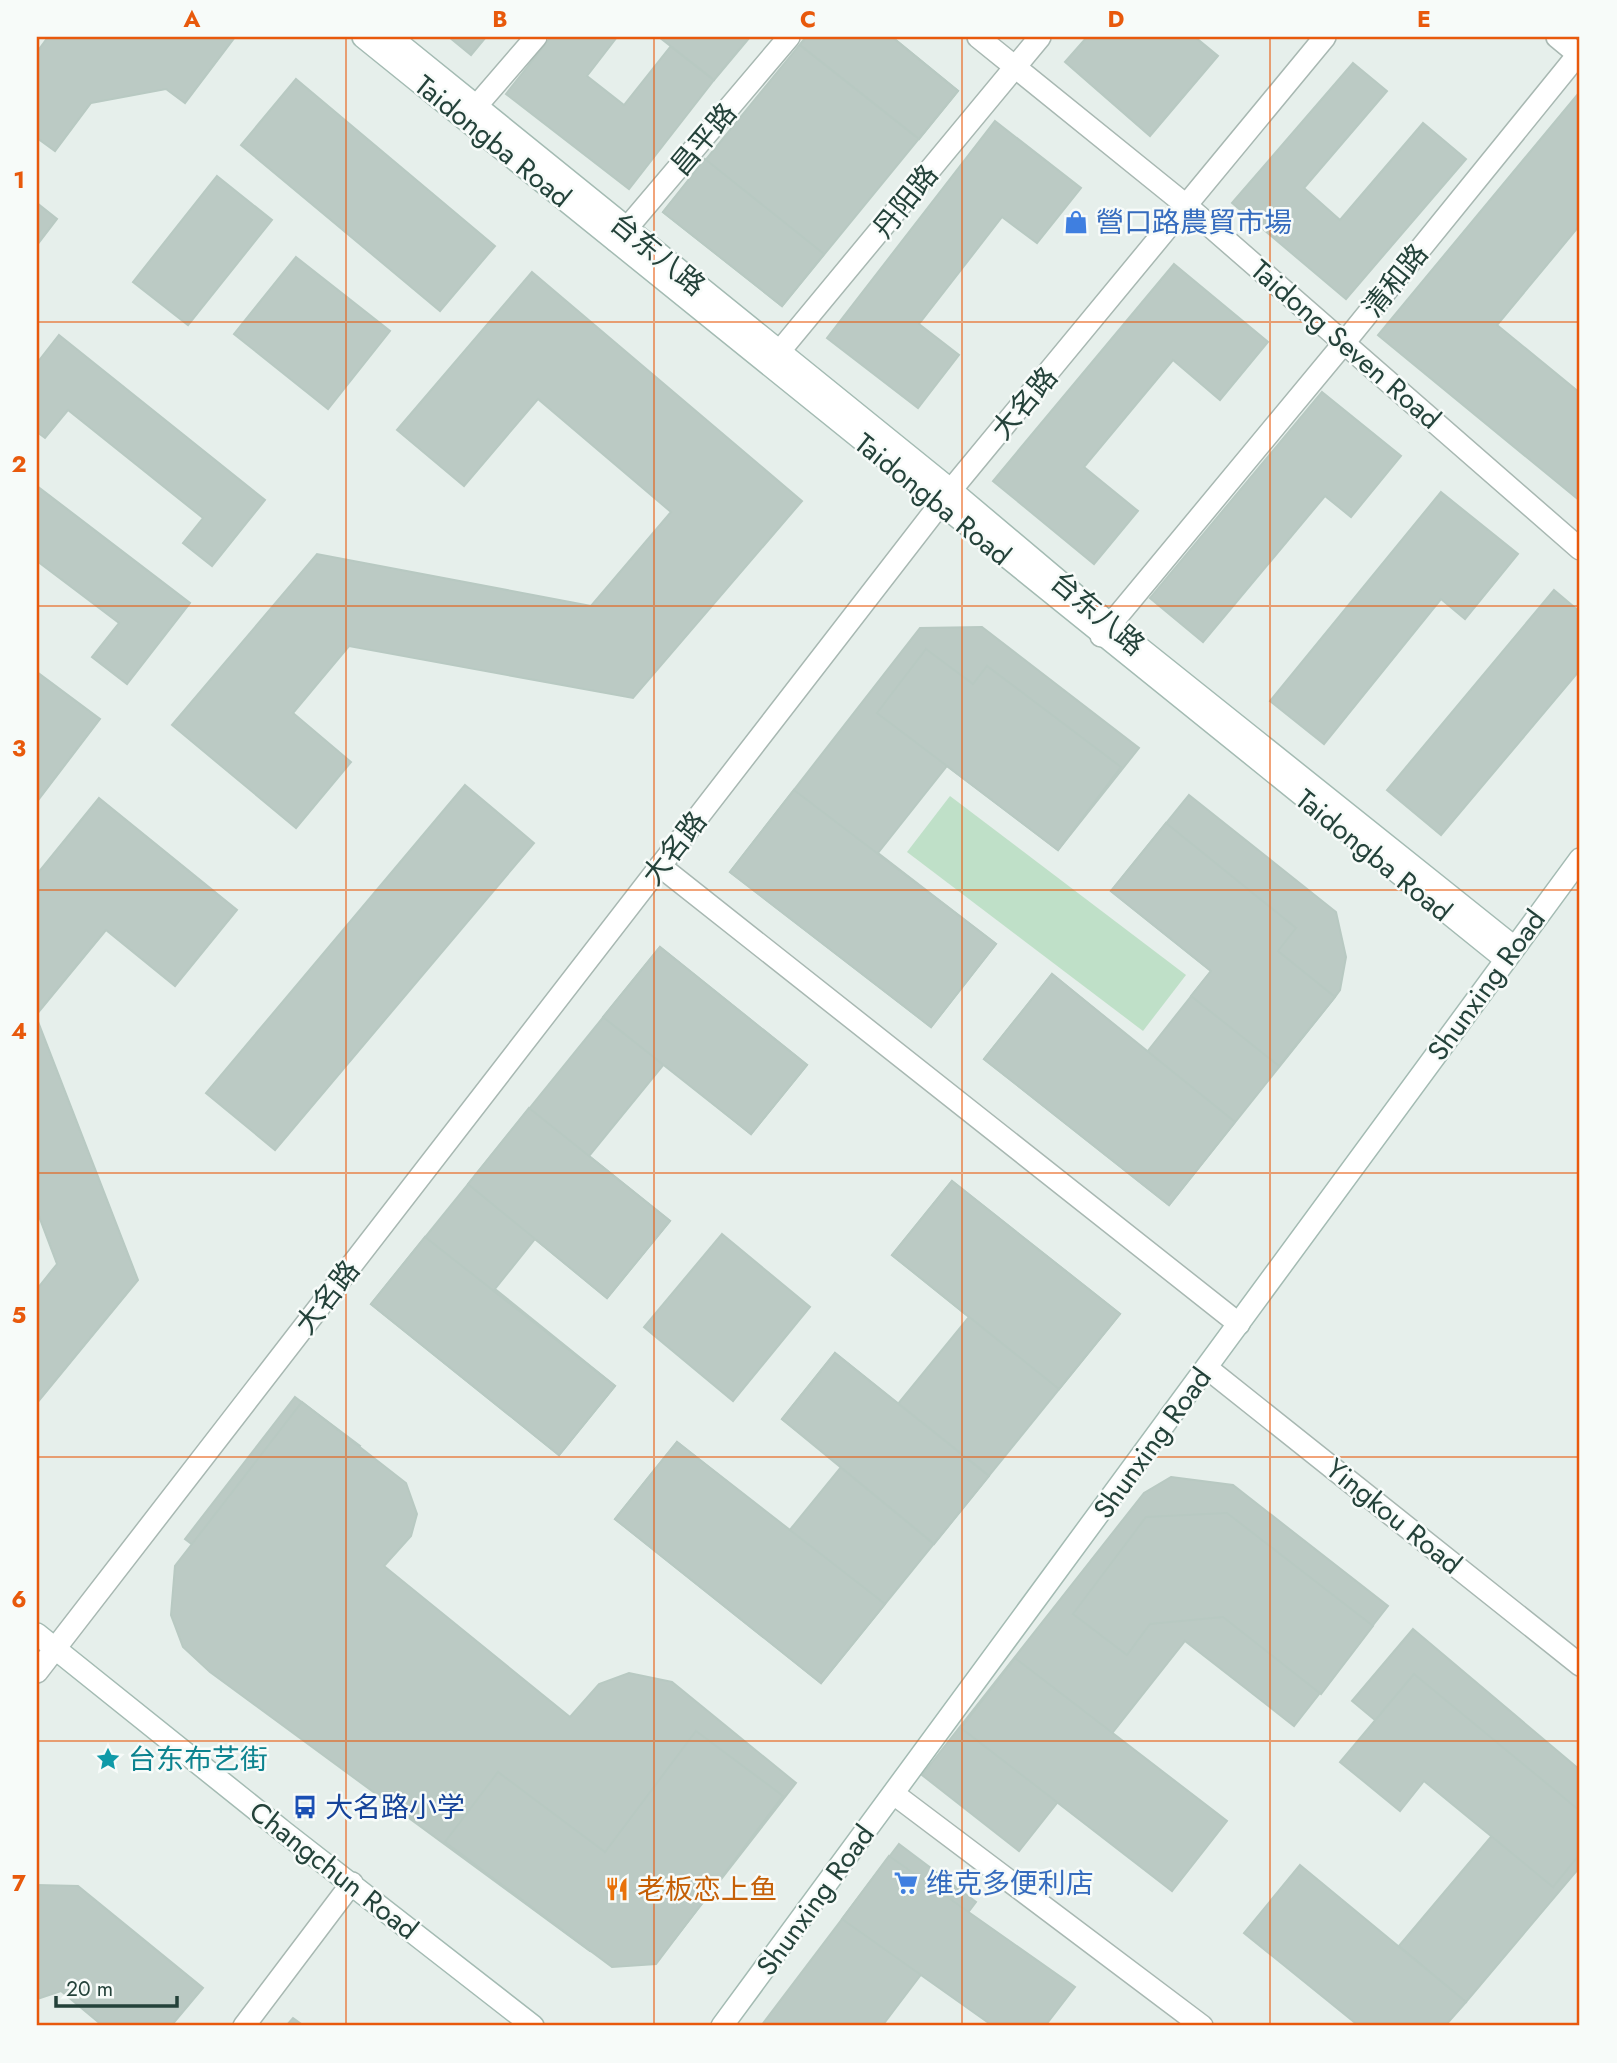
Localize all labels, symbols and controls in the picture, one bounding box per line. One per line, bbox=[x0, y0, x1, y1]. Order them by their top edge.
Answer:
text: A bbox=[183, 2, 201, 36]
text: B bbox=[492, 2, 508, 36]
text: C bbox=[800, 2, 816, 36]
text: D bbox=[1108, 2, 1125, 36]
text: E bbox=[1417, 2, 1431, 36]
street label: Taidongba Road bbox=[406, 65, 580, 217]
street label: 昌平路 bbox=[661, 94, 746, 185]
street label: 丹阳路 bbox=[863, 156, 948, 247]
text: 1 bbox=[13, 163, 25, 197]
place label: 營口路農貿市場 bbox=[1096, 202, 1292, 243]
street label: 台东八路 bbox=[601, 203, 714, 306]
shop icon: 營口路農貿市場 bbox=[1062, 208, 1090, 236]
street label: 清和路 bbox=[1353, 235, 1438, 326]
street label: Taidong Seven Road bbox=[1241, 250, 1450, 439]
street label: 大名路 bbox=[982, 358, 1067, 449]
street label: Taidongba Road bbox=[846, 423, 1020, 575]
text: 2 bbox=[11, 447, 27, 481]
street label: 台东八路 bbox=[1042, 562, 1154, 665]
text: 3 bbox=[12, 731, 26, 765]
street label: Taidongba Road bbox=[1287, 779, 1461, 931]
street label: 大名路 bbox=[632, 803, 716, 894]
street label: Shunxing Road bbox=[1418, 901, 1555, 1069]
text: 4 bbox=[11, 1014, 27, 1048]
street label: 大名路 bbox=[285, 1252, 369, 1343]
text: 5 bbox=[12, 1298, 26, 1332]
street label: Shunxing Road bbox=[1084, 1359, 1221, 1527]
street label: Yingkou Road bbox=[1317, 1449, 1470, 1584]
text: 6 bbox=[11, 1582, 27, 1616]
place label: 台东布艺街 bbox=[128, 1739, 268, 1780]
place icon: 台东布艺街 bbox=[94, 1745, 122, 1773]
place label: 大名路小学 bbox=[325, 1787, 465, 1828]
street label: Changchun Road bbox=[241, 1791, 427, 1949]
bus stop icon: 大名路小学 bbox=[291, 1793, 319, 1821]
street label: Shunxing Road bbox=[747, 1816, 884, 1984]
place label: 维克多便利店 bbox=[926, 1863, 1094, 1904]
text: 7 bbox=[12, 1866, 26, 1900]
place label: 老板恋上鱼 bbox=[637, 1869, 777, 1910]
supermarket icon: 维克多便利店 bbox=[892, 1869, 920, 1897]
restaurant icon: 老板恋上鱼 bbox=[603, 1875, 631, 1903]
scale bar bbox=[56, 1965, 177, 2009]
text: 20 m bbox=[66, 1974, 113, 2004]

